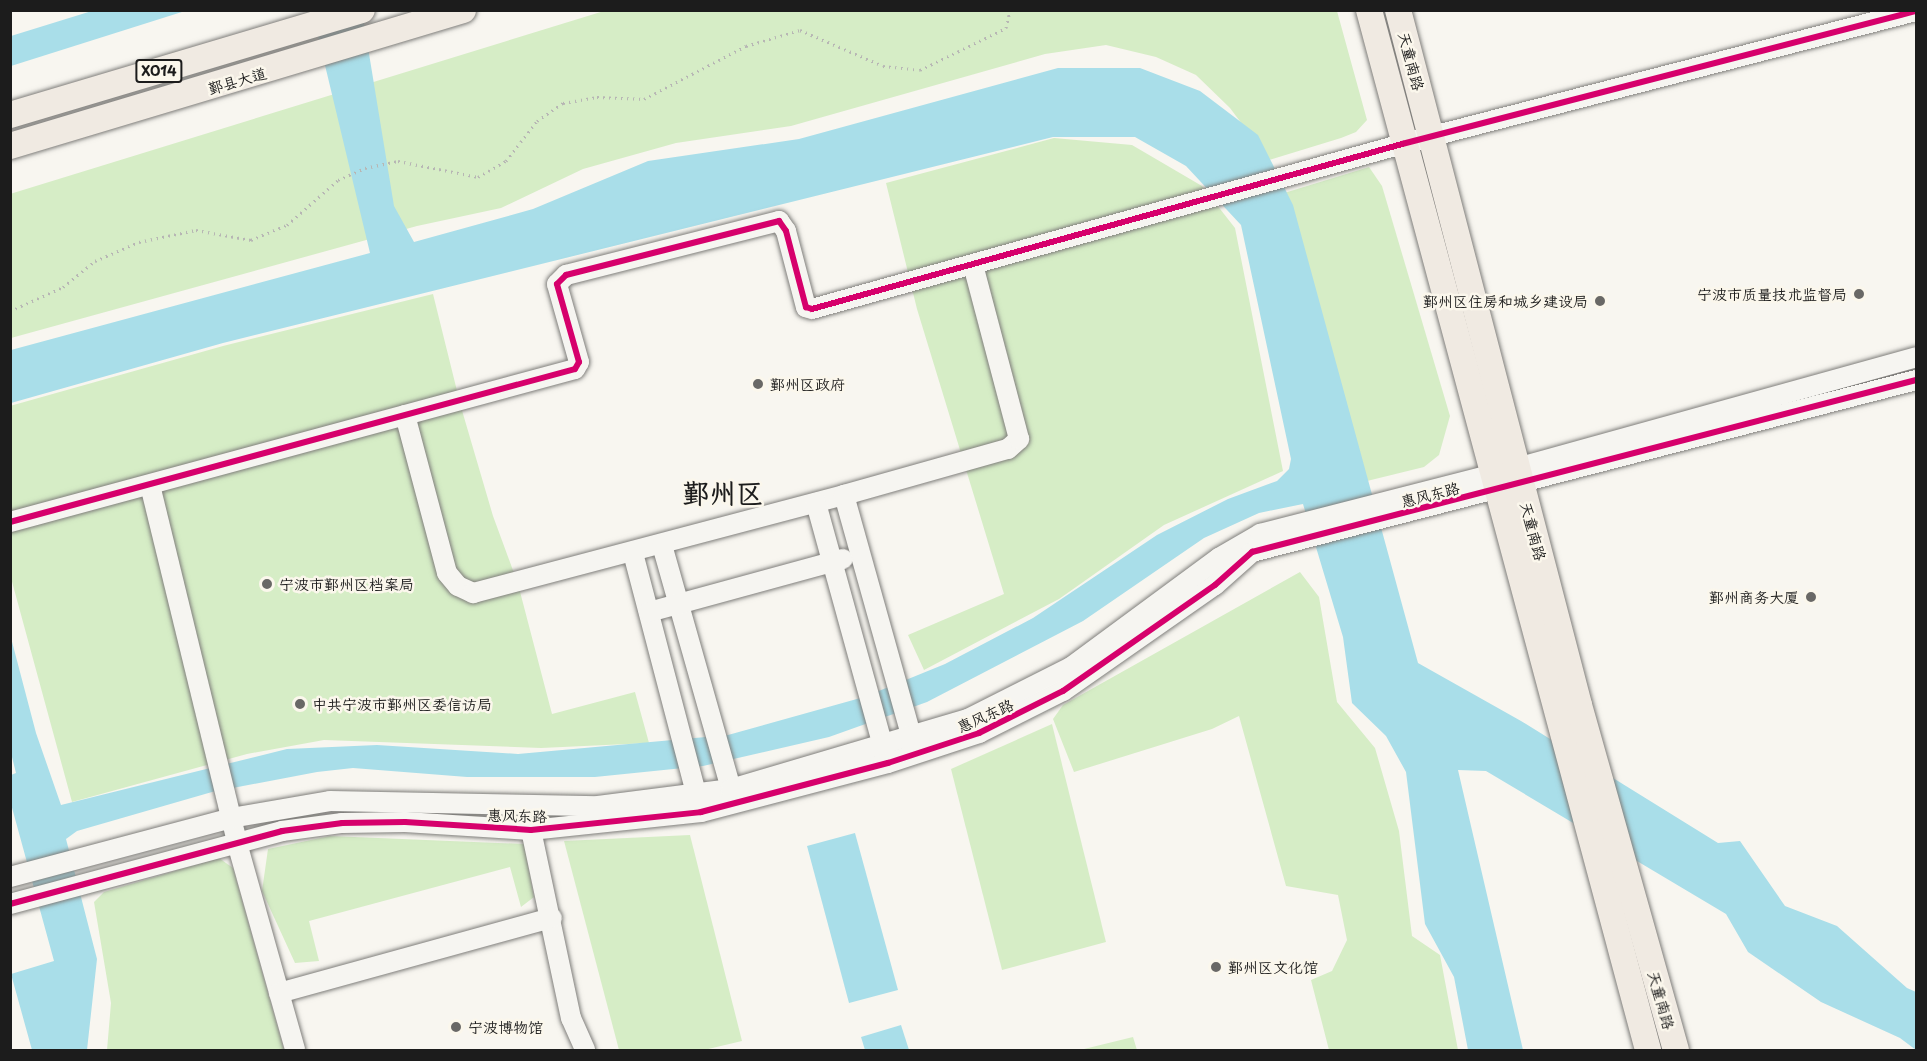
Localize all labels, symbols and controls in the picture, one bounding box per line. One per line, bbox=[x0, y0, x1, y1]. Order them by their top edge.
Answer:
street label: 天童南路 bbox=[1396, 30, 1428, 92]
road number: X014 bbox=[135, 60, 183, 82]
street label: 鄞县大道 bbox=[206, 63, 268, 97]
place label: 宁波市质量技术监督局 bbox=[1697, 285, 1847, 303]
marker: 宁波市质量技术监督局 bbox=[1852, 287, 1866, 301]
place label: 鄞州区住房和城乡建设局 bbox=[1423, 292, 1588, 310]
marker: 鄞州区住房和城乡建设局 bbox=[1593, 294, 1607, 308]
place label: 鄞州区政府 bbox=[770, 375, 845, 393]
marker: 鄞州区政府 bbox=[751, 377, 765, 391]
district label: 鄞州区 bbox=[683, 476, 763, 508]
street label: 惠风东路 bbox=[1399, 478, 1461, 510]
street label: 天童南路 bbox=[1518, 500, 1550, 562]
place label: 宁波市鄞州区档案局 bbox=[279, 575, 414, 593]
marker: 宁波市鄞州区档案局 bbox=[260, 577, 274, 591]
place label: 鄞州商务大厦 bbox=[1709, 588, 1799, 606]
marker: 鄞州商务大厦 bbox=[1804, 590, 1818, 604]
place label: 中共宁波市鄞州区委信访局 bbox=[312, 695, 492, 713]
street label: 惠风东路 bbox=[954, 695, 1016, 735]
marker: 中共宁波市鄞州区委信访局 bbox=[293, 697, 307, 711]
street label: 惠风东路 bbox=[487, 805, 547, 825]
place label: 鄞州区文化馆 bbox=[1228, 958, 1318, 976]
marker: 鄞州区文化馆 bbox=[1209, 960, 1223, 974]
street label: 天童南路 bbox=[1645, 969, 1679, 1031]
place label: 宁波博物馆 bbox=[468, 1018, 543, 1036]
marker: 宁波博物馆 bbox=[449, 1020, 463, 1034]

